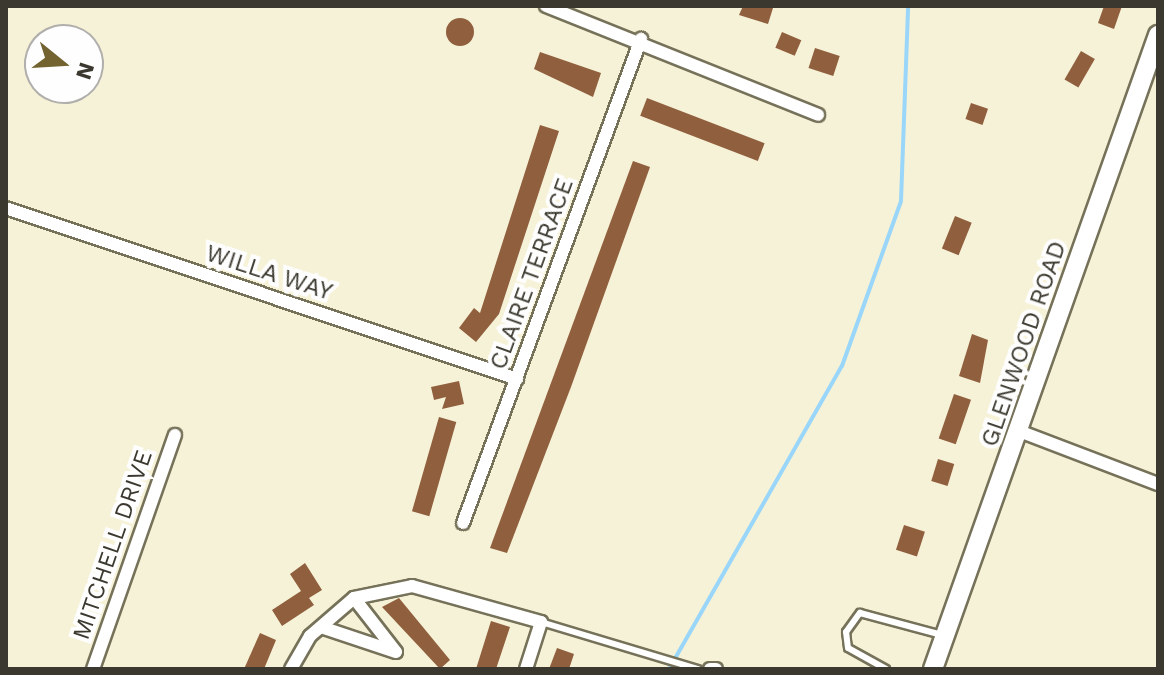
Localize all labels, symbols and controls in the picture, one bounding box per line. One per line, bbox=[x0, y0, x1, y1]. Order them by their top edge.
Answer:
north arrow bbox=[24, 24, 104, 104]
text: N bbox=[71, 59, 100, 83]
street label: CLAIRE TERRACE bbox=[484, 174, 580, 374]
street label: GLENWOOD ROAD bbox=[975, 238, 1073, 450]
street label: WILLA WAY bbox=[201, 239, 337, 307]
street label: MITCHELL DRIVE bbox=[67, 446, 159, 644]

